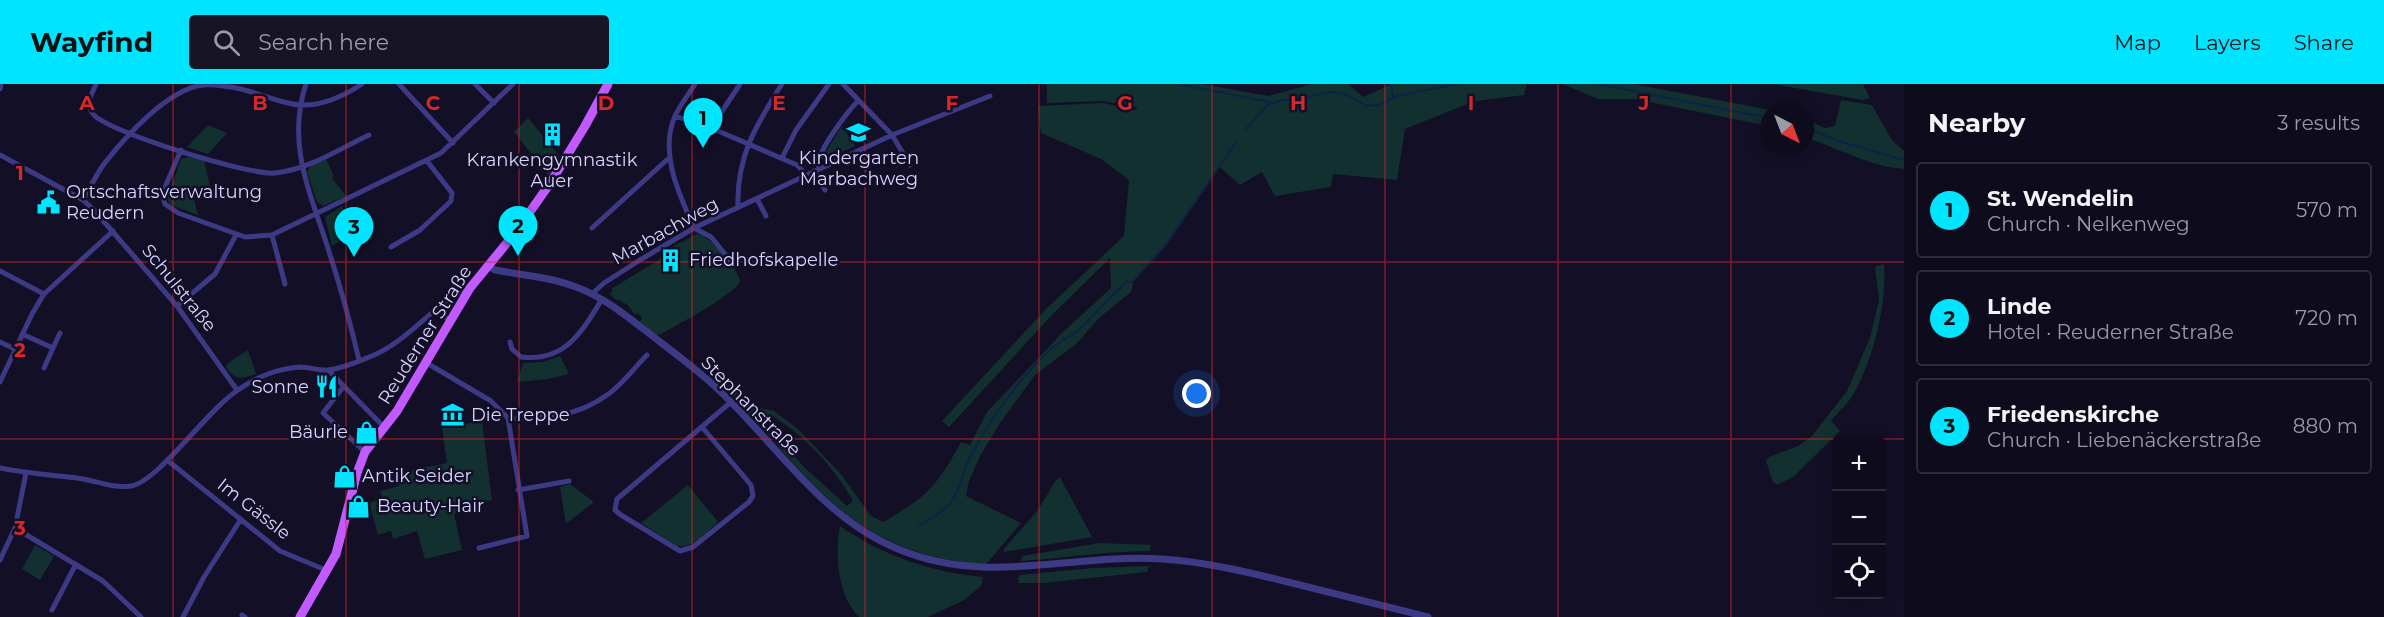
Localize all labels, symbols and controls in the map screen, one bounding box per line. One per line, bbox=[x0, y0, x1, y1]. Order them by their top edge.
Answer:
search box bbox=[189, 15, 609, 69]
text: Wayfind bbox=[30, 25, 153, 59]
icon: search bbox=[210, 26, 243, 59]
text: Search here bbox=[258, 29, 389, 56]
text: Map bbox=[2114, 30, 2161, 55]
text: Layers bbox=[2194, 30, 2261, 55]
text: Share bbox=[2294, 30, 2354, 55]
text: A bbox=[78, 91, 95, 115]
text: B bbox=[252, 91, 268, 115]
text: C bbox=[426, 91, 441, 115]
text: D bbox=[598, 91, 614, 115]
text: E bbox=[772, 91, 786, 115]
text: F bbox=[946, 91, 959, 115]
text: G bbox=[1117, 91, 1133, 115]
text: H bbox=[1290, 91, 1306, 115]
text: I bbox=[1468, 91, 1474, 115]
text: J bbox=[1638, 91, 1649, 115]
pin: 1 bbox=[684, 98, 722, 148]
north arrow bbox=[1760, 102, 1814, 156]
text: Nearby bbox=[1928, 107, 2025, 139]
text: 3 results bbox=[2277, 111, 2360, 135]
school or university icon: Kindergarten Marbachweg bbox=[846, 119, 872, 145]
building icon: Krankengymnastik Auer bbox=[539, 121, 565, 147]
place label: Kindergarten Marbachweg bbox=[799, 147, 919, 190]
place label: Krankengymnastik Auer bbox=[467, 149, 638, 192]
text: 1 bbox=[16, 161, 24, 185]
place label: Ortschaftsverwaltung Reudern bbox=[66, 181, 262, 224]
text: St. Wendelin bbox=[1987, 185, 2134, 212]
public building icon: Ortschaftsverwaltung Reudern bbox=[35, 189, 61, 215]
street label: Marbachweg bbox=[608, 193, 722, 269]
text: 1 bbox=[1946, 198, 1953, 222]
text: 570 m bbox=[2296, 198, 2358, 222]
pin: 2 bbox=[498, 206, 538, 256]
pin: 3 bbox=[334, 208, 374, 257]
text: Church · Nelkenweg bbox=[1987, 212, 2190, 236]
street label: Schulstraße bbox=[137, 240, 221, 336]
building icon: Friedhofskapelle bbox=[658, 247, 684, 273]
place label: Friedhofskapelle bbox=[689, 249, 839, 271]
street label: Reuderner Straße bbox=[373, 261, 477, 408]
text: Linde bbox=[1987, 293, 2051, 320]
text: 2 bbox=[1944, 306, 1955, 330]
text: 720 m bbox=[2295, 306, 2358, 330]
text: Hotel · Reuderner Straße bbox=[1987, 320, 2234, 344]
text: 2 bbox=[14, 338, 26, 362]
street label: Stephanstraße bbox=[696, 351, 806, 461]
restaurant icon: Sonne bbox=[314, 374, 340, 400]
place label: Sonne bbox=[251, 376, 309, 398]
your location bbox=[1182, 379, 1211, 408]
text: Friedenskirche bbox=[1987, 401, 2159, 428]
museum icon: Die Treppe bbox=[440, 402, 466, 428]
place label: Die Treppe bbox=[471, 404, 570, 426]
text: 3 bbox=[1944, 414, 1955, 438]
text: 880 m bbox=[2293, 414, 2358, 438]
shop icon: Bäurle bbox=[353, 419, 379, 445]
place label: Bäurle bbox=[289, 421, 348, 443]
text: Church · Liebenäckerstraße bbox=[1987, 428, 2261, 452]
map controls bbox=[1832, 437, 1886, 599]
button: + bbox=[1832, 437, 1886, 491]
shop icon: Antik Seider bbox=[331, 463, 357, 489]
place label: Antik Seider bbox=[362, 465, 472, 487]
street label: Im Gässle bbox=[213, 474, 295, 545]
button: − bbox=[1832, 491, 1886, 545]
shop icon: Beauty-Hair bbox=[346, 493, 372, 519]
place label: Beauty-Hair bbox=[377, 495, 484, 517]
text: 3 bbox=[13, 516, 26, 540]
button: locate bbox=[1832, 545, 1886, 599]

